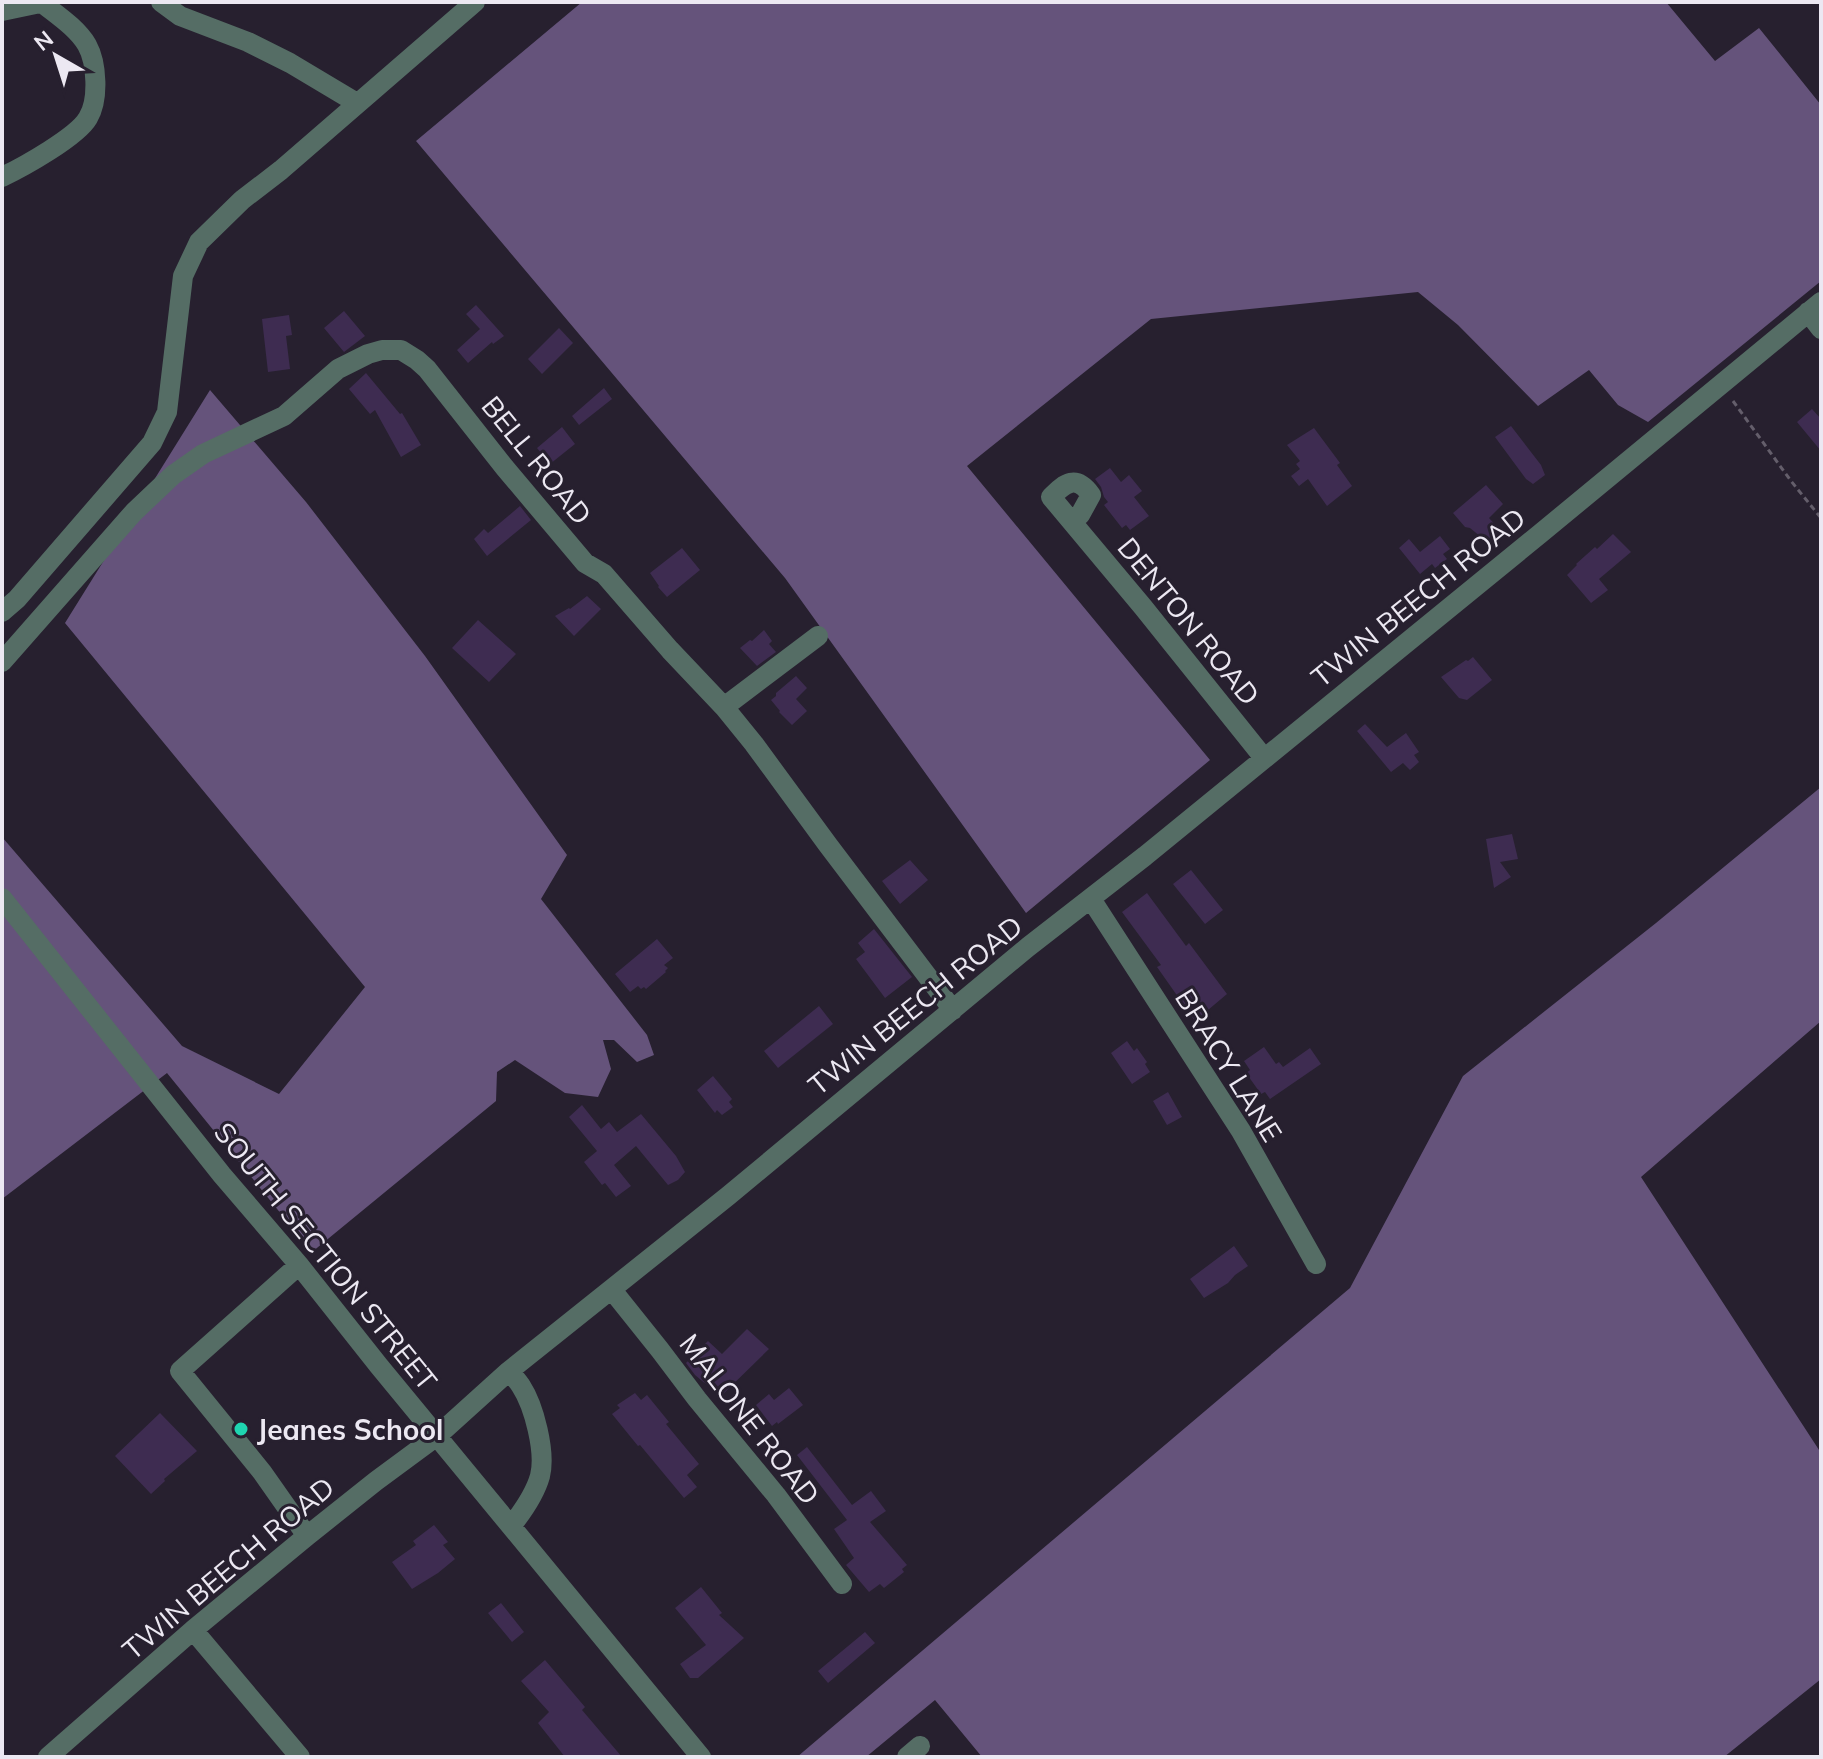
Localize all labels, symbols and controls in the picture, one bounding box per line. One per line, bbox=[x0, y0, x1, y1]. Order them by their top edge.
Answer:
north arrow bbox=[16, 16, 96, 96]
text: N bbox=[28, 24, 59, 57]
street label: BELL ROAD bbox=[475, 389, 599, 531]
street label: TWIN BEECH ROAD bbox=[1304, 500, 1532, 694]
street label: DENTON ROAD bbox=[1111, 530, 1267, 712]
street label: TWIN BEECH ROAD bbox=[801, 908, 1029, 1102]
street label: BRACY LANE bbox=[1168, 982, 1290, 1148]
street label: SOUTH SECTION STREET bbox=[207, 1115, 445, 1397]
street label: MALONE ROAD bbox=[672, 1327, 828, 1511]
place label: Jeanes School bbox=[257, 1412, 443, 1447]
marker: Jeanes School bbox=[232, 1420, 250, 1438]
street label: TWIN BEECH ROAD bbox=[115, 1469, 341, 1667]

